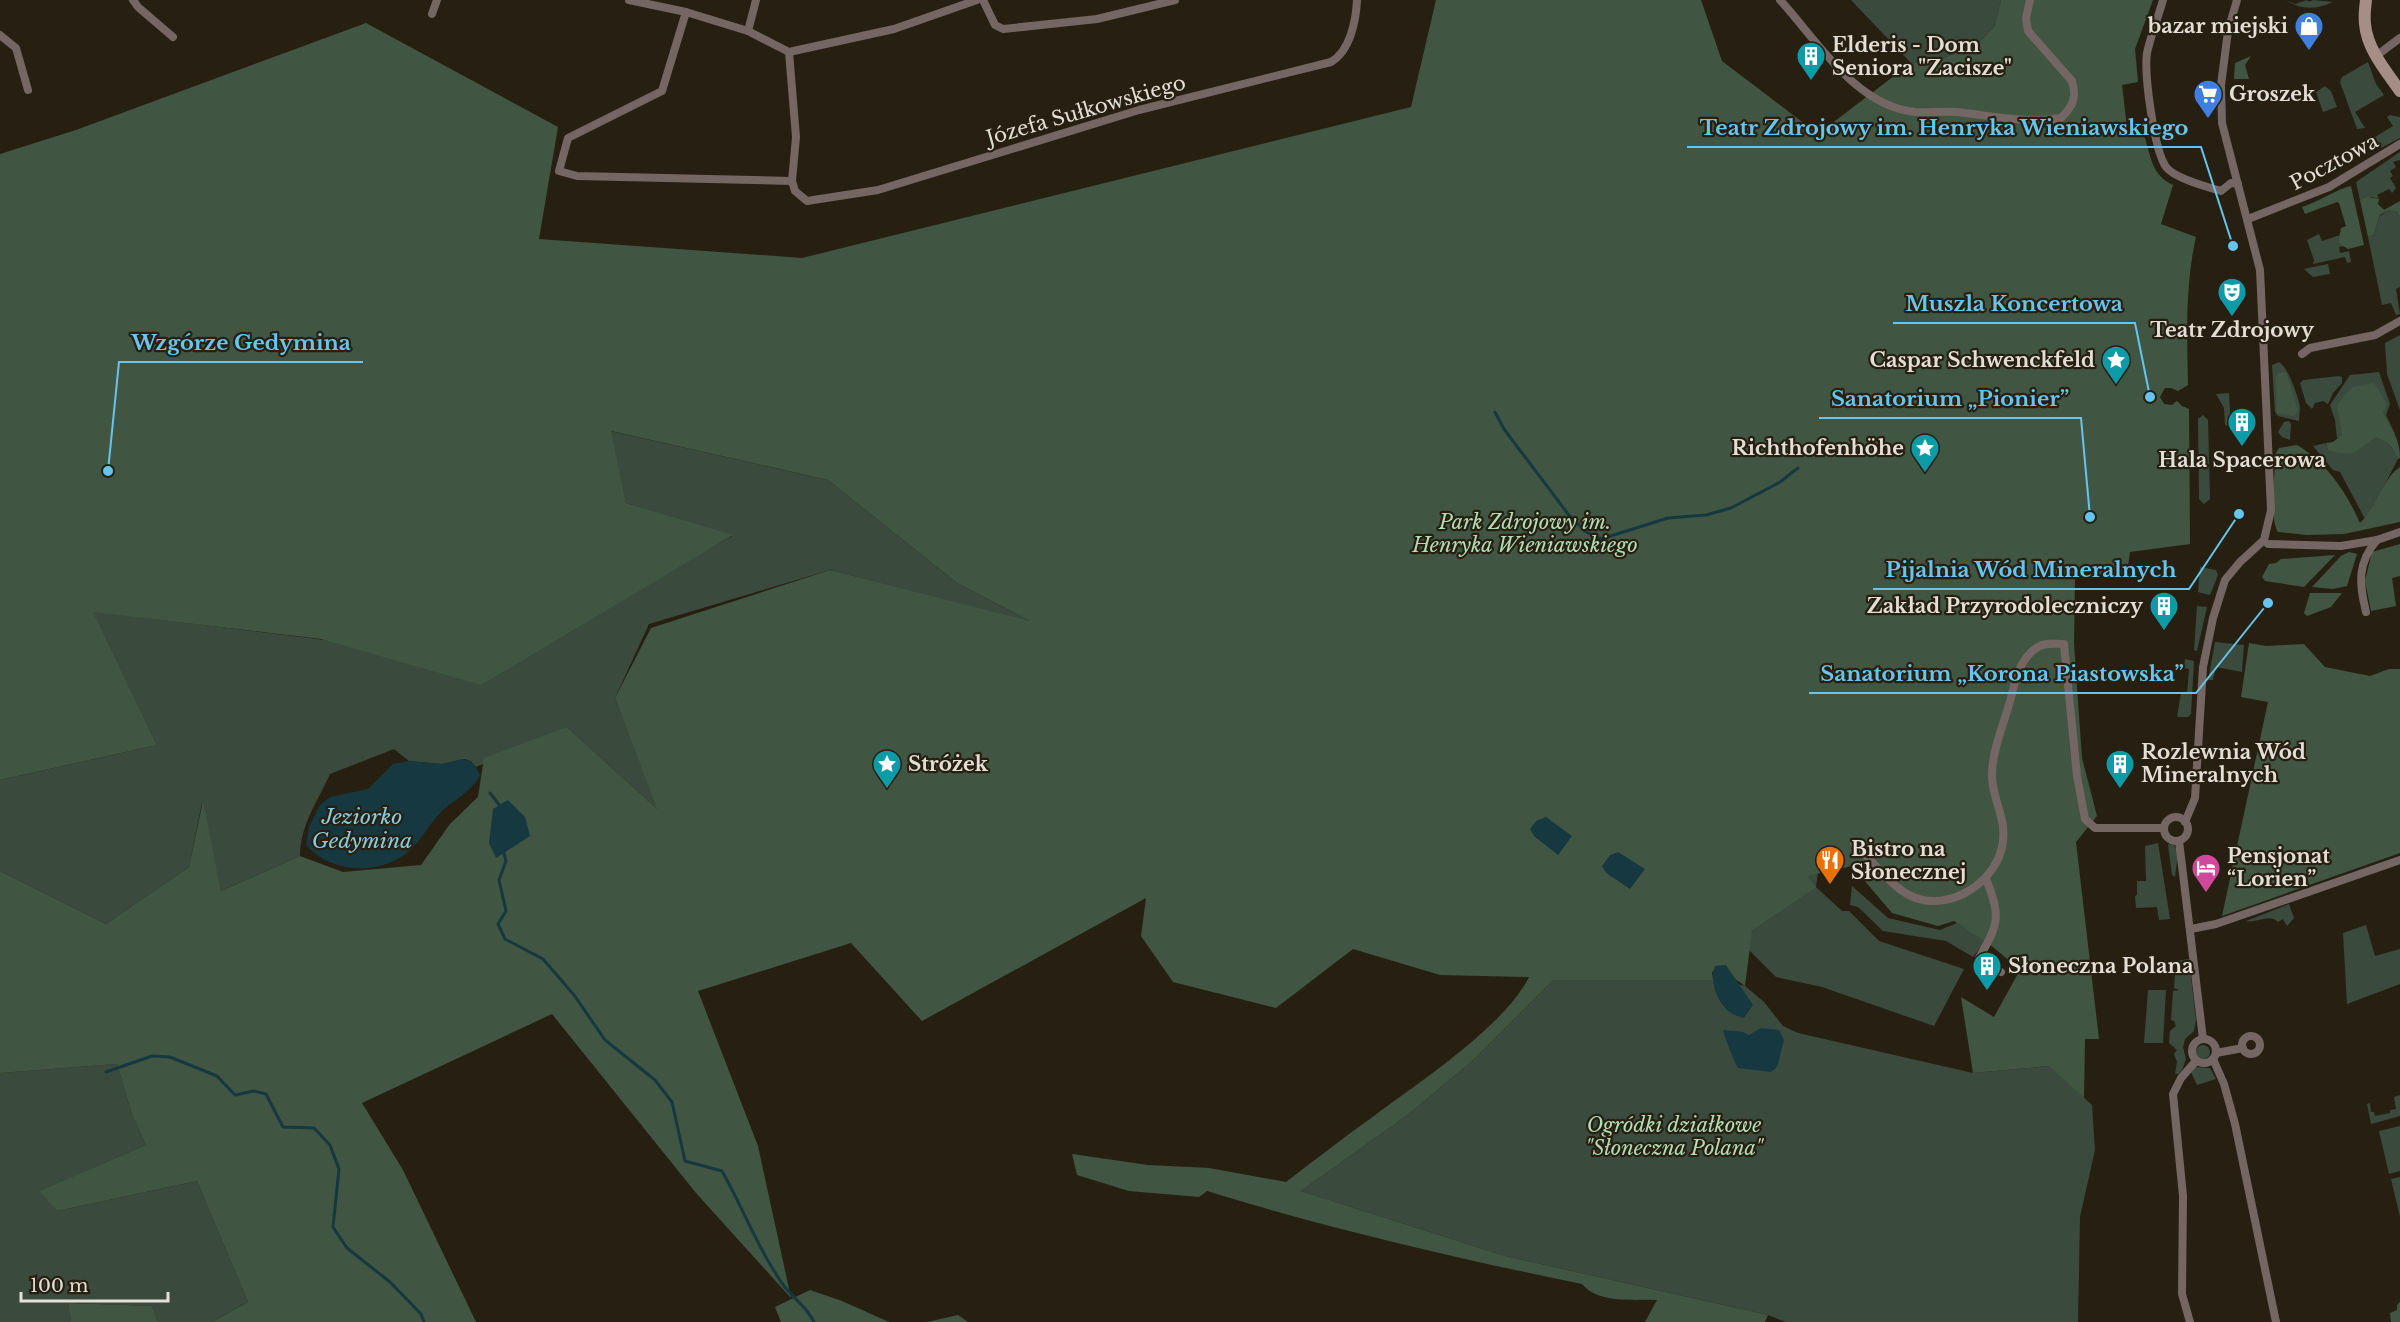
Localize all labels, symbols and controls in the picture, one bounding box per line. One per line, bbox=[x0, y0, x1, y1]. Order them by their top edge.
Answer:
shop icon: bazar miejski bbox=[2293, 10, 2325, 52]
place label: bazar miejski bbox=[2147, 14, 2288, 38]
place label: Elderis - Dom Seniora "Zacisze" bbox=[1832, 33, 2012, 80]
building icon: Elderis - Dom Seniora "Zacisze" bbox=[1795, 40, 1827, 82]
street label: Józefa Sułkowskiego bbox=[981, 70, 1188, 151]
supermarket icon: Groszek bbox=[2192, 78, 2224, 120]
place label: Groszek bbox=[2229, 82, 2316, 106]
callout: Teatr Zdrojowy im. Henryka Wieniawskiego bbox=[1687, 108, 2201, 147]
text: Teatr Zdrojowy im. Henryka Wieniawskiego bbox=[1700, 115, 2188, 141]
street label: Pocztowa bbox=[2286, 128, 2383, 195]
theatre icon: Teatr Zdrojowy bbox=[2216, 276, 2248, 318]
callout: Muszla Koncertowa bbox=[1893, 284, 2135, 323]
text: Muszla Koncertowa bbox=[1905, 291, 2123, 317]
place label: Teatr Zdrojowy bbox=[2150, 318, 2315, 342]
callout: Wzgórze Gedymina bbox=[119, 323, 363, 362]
text: Wzgórze Gedymina bbox=[130, 330, 351, 356]
place icon: Caspar Schwenckfeld bbox=[2100, 344, 2132, 386]
place label: Caspar Schwenckfeld bbox=[1870, 348, 2095, 372]
callout: Sanatorium „Pionier” bbox=[1819, 379, 2081, 418]
text: Sanatorium „Pionier” bbox=[1831, 386, 2069, 412]
building icon: Hala Spacerowa bbox=[2226, 406, 2258, 448]
place icon: Richthofenhöhe bbox=[1909, 432, 1941, 474]
place label: Richthofenhöhe bbox=[1732, 436, 1904, 460]
place label: Hala Spacerowa bbox=[2158, 448, 2326, 472]
park label: Park Zdrojowy im. Henryka Wieniawskiego bbox=[1411, 510, 1638, 557]
callout: Pijalnia Wód Mineralnych bbox=[1873, 550, 2189, 589]
text: Pijalnia Wód Mineralnych bbox=[1886, 557, 2176, 583]
building icon: Zakład Przyrodoleczniczy bbox=[2148, 590, 2180, 632]
place label: Zakład Przyrodoleczniczy bbox=[1867, 594, 2144, 618]
callout: Sanatorium „Korona Piastowska” bbox=[1809, 654, 2196, 693]
text: Sanatorium „Korona Piastowska” bbox=[1820, 661, 2184, 687]
place label: Rozlewnia Wód Mineralnych bbox=[2141, 740, 2306, 787]
place icon: Stróżek bbox=[871, 748, 903, 790]
building icon: Rozlewnia Wód Mineralnych bbox=[2104, 748, 2136, 790]
place label: Stróżek bbox=[908, 752, 989, 776]
water label: Jeziorko Gedymina bbox=[312, 804, 412, 854]
place label: Bistro na Słonecznej bbox=[1851, 837, 1966, 884]
restaurant icon: Bistro na Słonecznej bbox=[1814, 844, 1846, 886]
place label: Pensjonat “Lorien” bbox=[2227, 844, 2330, 891]
hotel icon: Pensjonat “Lorien” bbox=[2190, 852, 2222, 894]
building icon: Słoneczna Polana bbox=[1971, 950, 2003, 992]
place label: Słoneczna Polana bbox=[2008, 954, 2194, 978]
park label: Ogródki działkowe "Słoneczna Polana" bbox=[1585, 1113, 1765, 1160]
scale bar bbox=[21, 1265, 168, 1303]
text: 100 m bbox=[30, 1275, 88, 1297]

